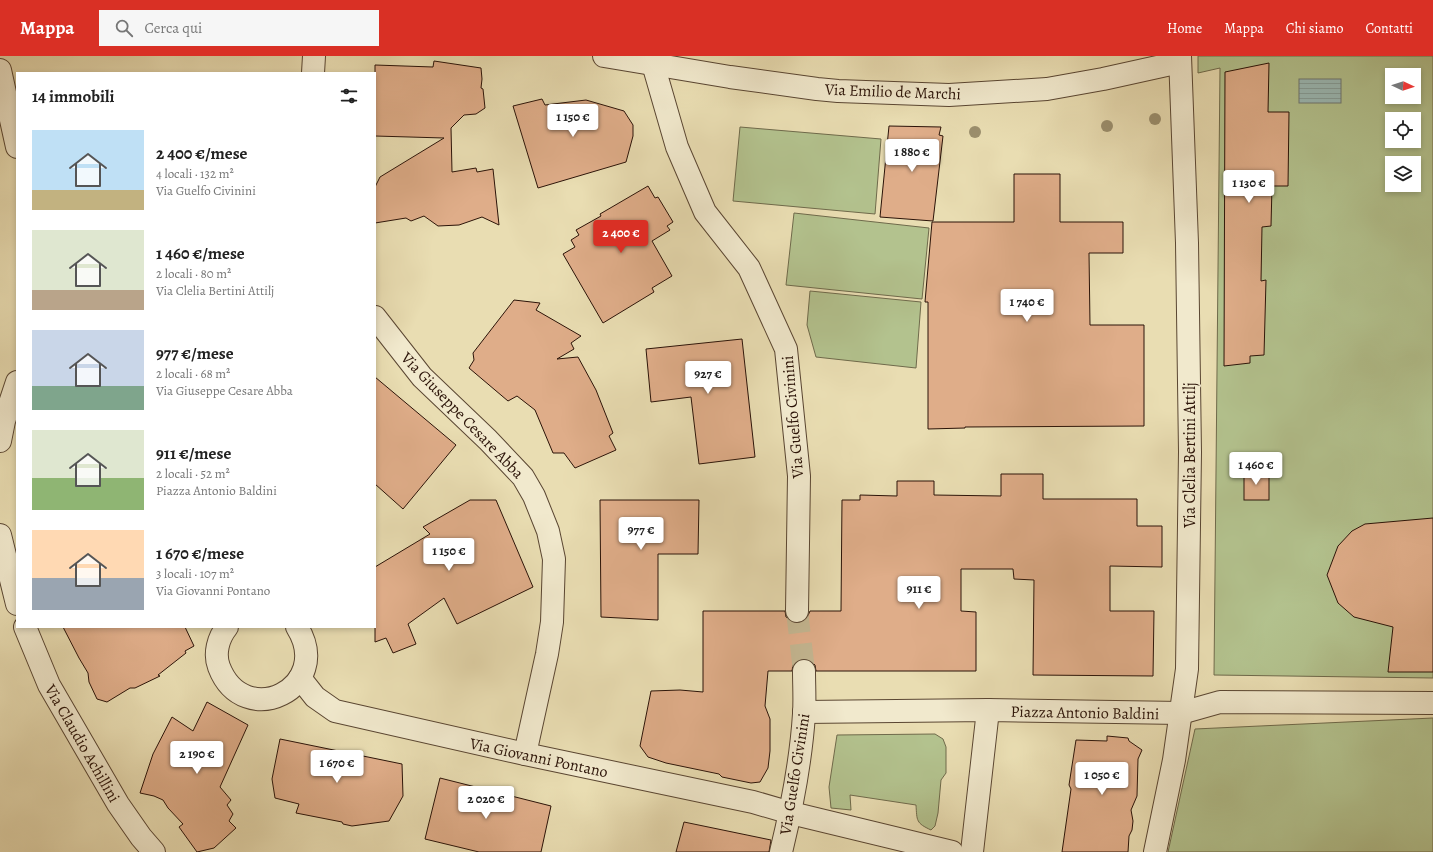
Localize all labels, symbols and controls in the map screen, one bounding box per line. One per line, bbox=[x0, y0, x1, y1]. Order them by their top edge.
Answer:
search box bbox=[99, 10, 379, 46]
text: Mappa bbox=[20, 15, 75, 41]
icon: search bbox=[113, 17, 135, 39]
text: Cerca qui bbox=[145, 18, 202, 38]
text: Home bbox=[1167, 19, 1202, 38]
text: Mappa bbox=[1224, 19, 1264, 38]
text: Chi siamo bbox=[1286, 19, 1344, 38]
text: Contatti bbox=[1366, 19, 1413, 38]
north arrow bbox=[1385, 68, 1421, 104]
map controls bbox=[1385, 68, 1421, 192]
street label: Via Emilio de Marchi bbox=[824, 79, 961, 105]
text: 14 immobili bbox=[32, 85, 114, 108]
icon: filters bbox=[338, 85, 360, 107]
pin: 1 150 € bbox=[536, 104, 610, 138]
text: 1 150 € bbox=[556, 108, 590, 125]
button: locate bbox=[1385, 112, 1421, 148]
pin: 1 880 € bbox=[875, 139, 949, 173]
text: 2 400 €/mese bbox=[156, 142, 247, 165]
text: 1 880 € bbox=[894, 143, 930, 160]
icon: home bbox=[64, 146, 112, 194]
button: layers bbox=[1385, 156, 1421, 192]
text: 4 locali · 132 m² bbox=[156, 165, 234, 182]
pin: 1 130 € bbox=[1212, 170, 1286, 204]
text: 1 130 € bbox=[1232, 174, 1266, 191]
text: Via Guelfo Civinini bbox=[156, 182, 256, 199]
pin: 2 400 € bbox=[584, 220, 658, 254]
text: 2 400 € bbox=[602, 224, 640, 241]
text: 1 460 €/mese bbox=[156, 242, 245, 265]
icon: home bbox=[64, 246, 112, 294]
text: 2 locali · 80 m² bbox=[156, 265, 231, 282]
text: Via Clelia Bertini Attilj bbox=[156, 282, 274, 299]
pin: 1 740 € bbox=[990, 289, 1064, 323]
text: 1 740 € bbox=[1010, 293, 1044, 310]
text: 977 €/mese bbox=[156, 342, 234, 365]
icon: home bbox=[64, 346, 112, 394]
street label: Via Giuseppe Cesare Abba bbox=[395, 347, 529, 484]
street label: Via Guelfo Civinini bbox=[777, 355, 809, 480]
pin: 927 € bbox=[680, 361, 736, 395]
text: 2 locali · 68 m² bbox=[156, 365, 230, 382]
text: 927 € bbox=[694, 365, 722, 382]
text: Via Giuseppe Cesare Abba bbox=[156, 382, 293, 399]
street label: Via Clelia Bertini Attilj bbox=[1179, 382, 1201, 529]
text: 911 €/mese bbox=[156, 442, 231, 465]
icon: home bbox=[64, 446, 112, 494]
pin: 1 460 € bbox=[1219, 452, 1293, 486]
text: 1 460 € bbox=[1238, 456, 1274, 473]
text: 2 locali · 52 m² bbox=[156, 465, 230, 482]
text: Piazza Antonio Baldini bbox=[156, 482, 277, 499]
pin: 977 € bbox=[613, 517, 669, 551]
text: 977 € bbox=[628, 521, 654, 538]
pin: 1 150 € bbox=[412, 538, 486, 572]
text: 1 670 €/mese bbox=[156, 542, 244, 565]
text: 1 150 € bbox=[432, 542, 466, 559]
icon: home bbox=[64, 546, 112, 594]
text: 3 locali · 107 m² bbox=[156, 565, 234, 582]
pin: 911 € bbox=[891, 576, 947, 610]
text: 911 € bbox=[906, 580, 932, 597]
text: Via Giovanni Pontano bbox=[156, 582, 270, 599]
street label: Via Claudio Achillini bbox=[39, 680, 125, 807]
street label: Piazza Antonio Baldini bbox=[1010, 701, 1160, 725]
street label: Via Guelfo Civinini bbox=[774, 712, 815, 838]
street label: Via Giovanni Pontano bbox=[467, 732, 610, 783]
pin: 2 190 € bbox=[160, 741, 234, 775]
text: 2 190 € bbox=[179, 745, 215, 762]
pin: 1 670 € bbox=[300, 750, 374, 784]
text: 1 670 € bbox=[320, 754, 354, 771]
pin: 1 050 € bbox=[1065, 762, 1139, 796]
text: 1 050 € bbox=[1084, 766, 1120, 783]
pin: 2 020 € bbox=[449, 786, 523, 820]
text: 2 020 € bbox=[467, 790, 505, 807]

